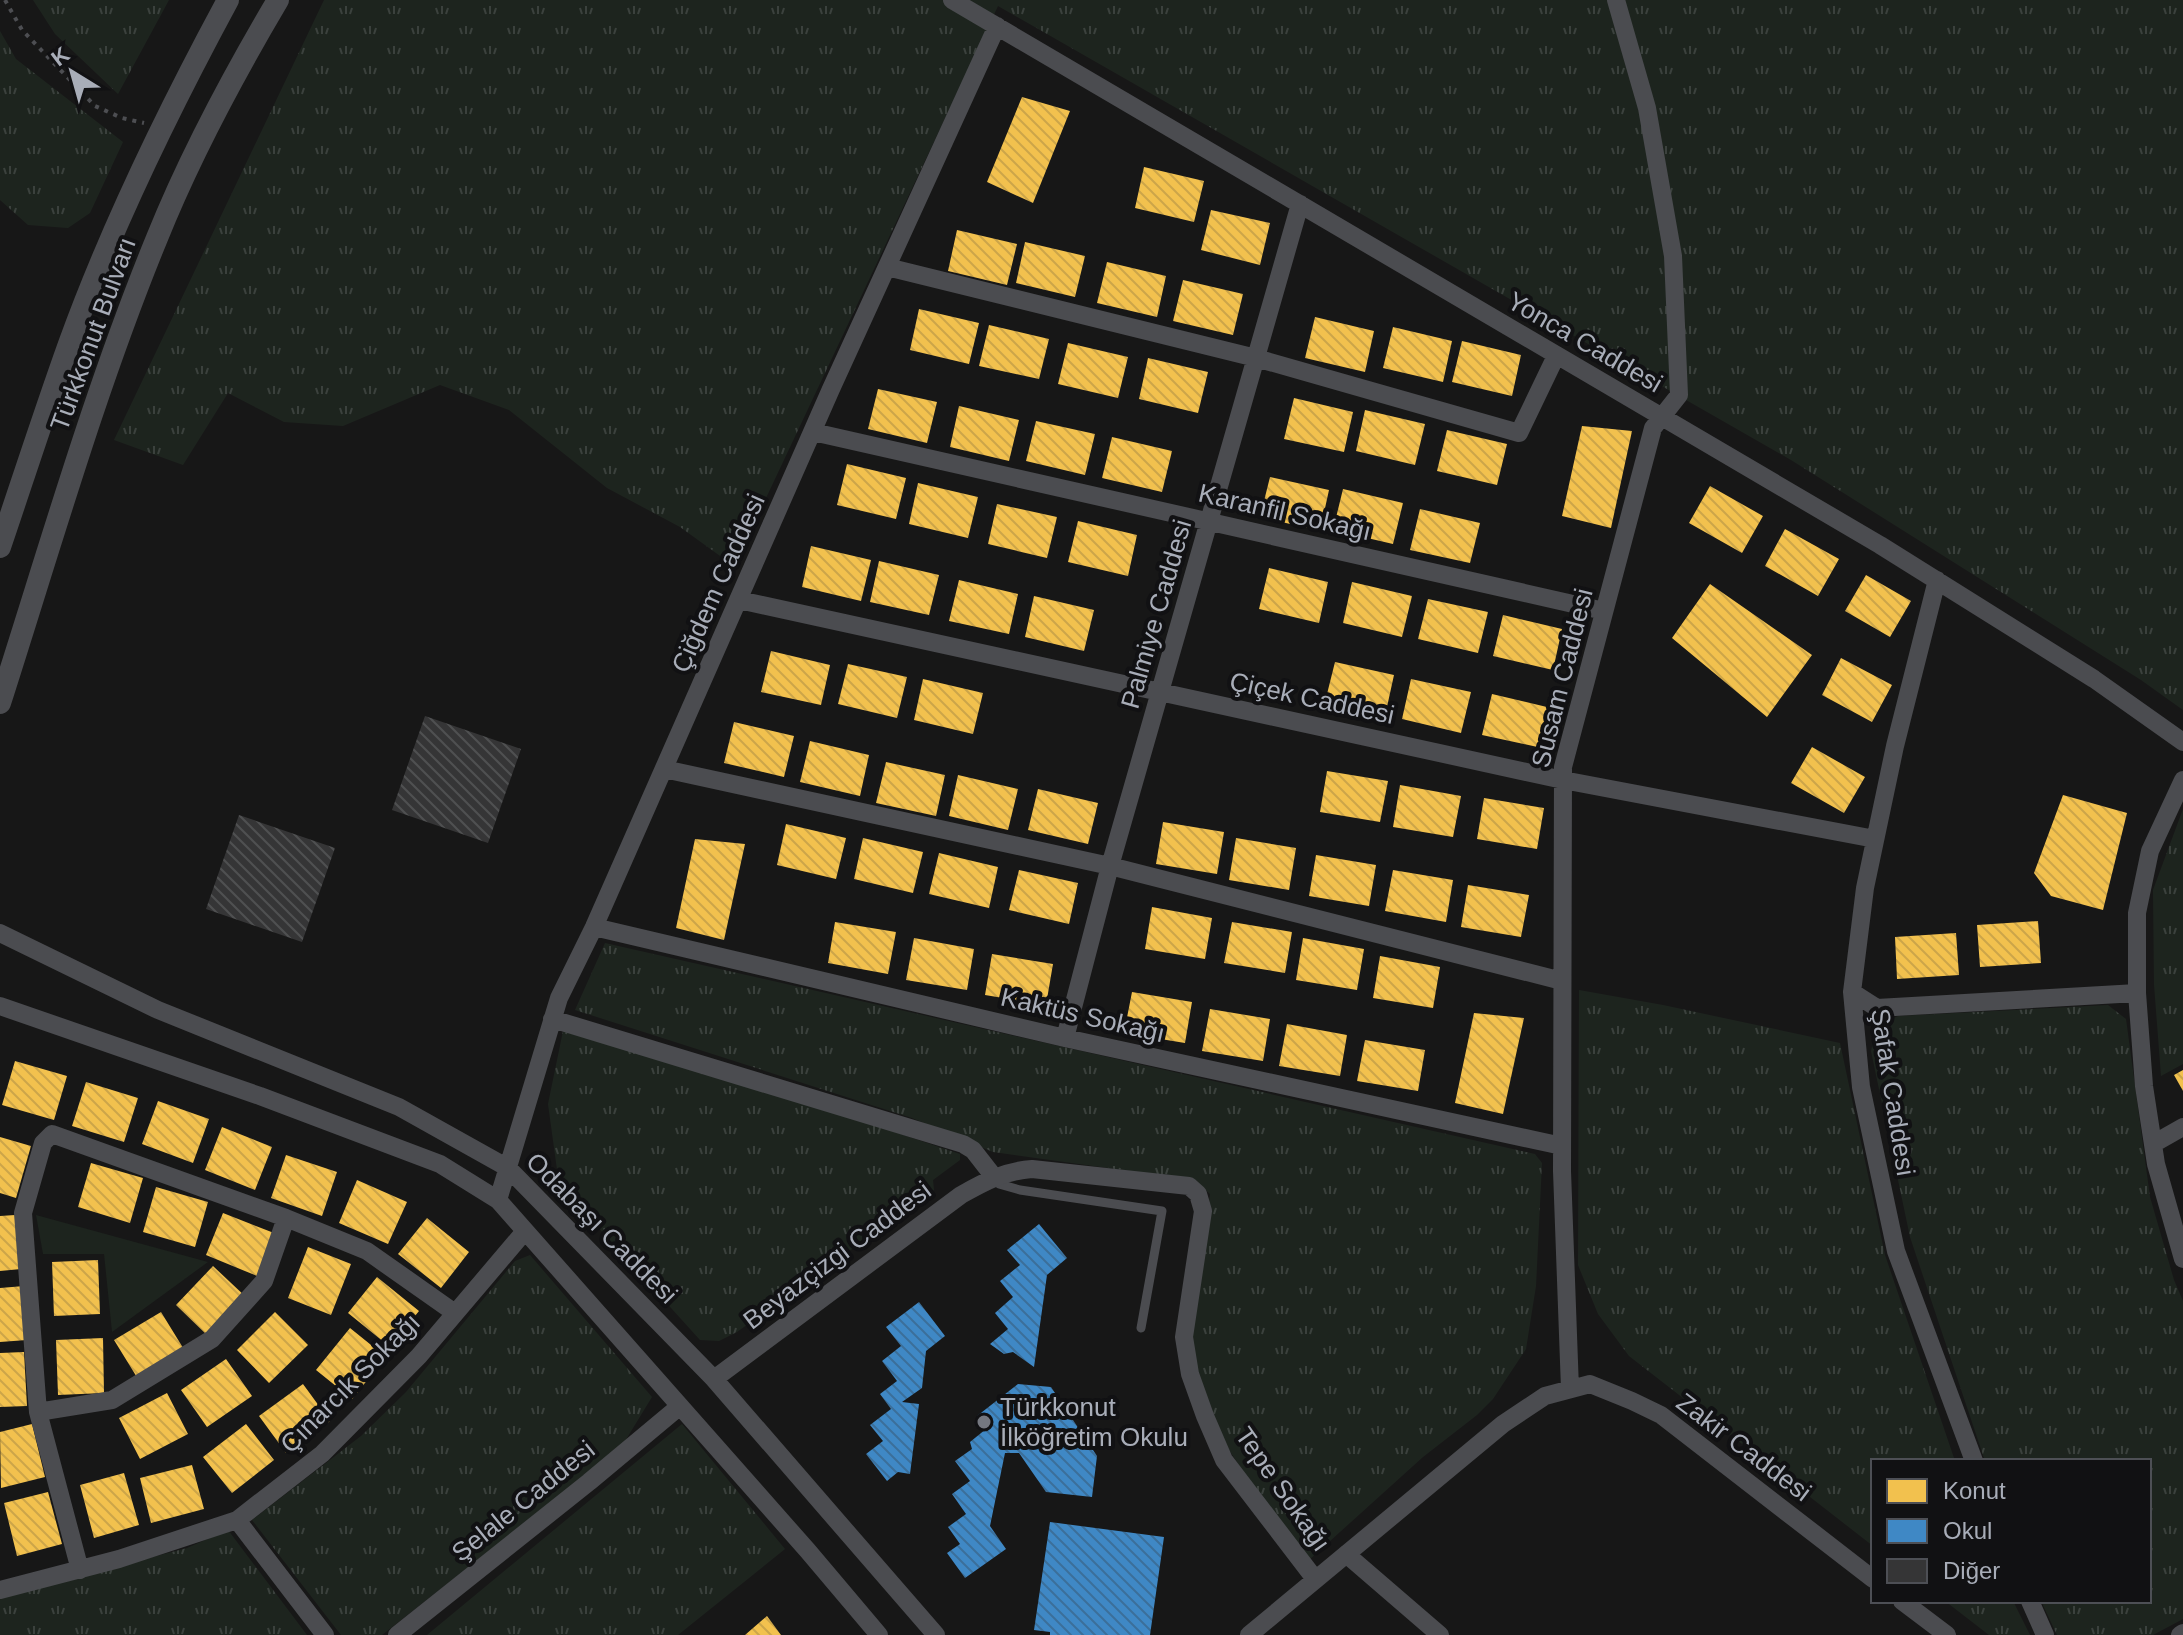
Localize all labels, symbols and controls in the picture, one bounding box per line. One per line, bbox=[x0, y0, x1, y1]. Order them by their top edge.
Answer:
north arrow bbox=[32, 32, 112, 112]
text: K bbox=[46, 42, 74, 71]
street label: Türkkonut Bulvarı bbox=[44, 233, 142, 435]
street label: Yonca Caddesi bbox=[1502, 286, 1668, 398]
street label: Karanfil Sokağı bbox=[1196, 478, 1374, 546]
street label: Çiğdem Caddesi bbox=[665, 489, 771, 677]
street label: Palmiye Caddesi bbox=[1115, 516, 1197, 712]
street label: Susam Caddesi bbox=[1525, 585, 1599, 771]
street label: Çiçek Caddesi bbox=[1227, 666, 1397, 730]
street label: Kaktüs Sokağı bbox=[998, 982, 1168, 1048]
street label: Şafak Caddesi bbox=[1865, 1006, 1921, 1178]
street label: Odabaşı Caddesi bbox=[520, 1146, 684, 1310]
street label: Beyazçizgi Caddesi bbox=[737, 1175, 937, 1335]
street label: Çınarcık Sokağı bbox=[274, 1307, 426, 1459]
street label: Zakir Caddesi bbox=[1671, 1387, 1817, 1507]
place label: Türkkonut İlköğretim Okulu bbox=[1000, 1392, 1188, 1452]
marker: Türkkonut İlköğretim Okulu bbox=[975, 1413, 993, 1431]
street label: Tepe Sokağı bbox=[1229, 1421, 1337, 1557]
street label: Şelale Caddesi bbox=[446, 1434, 600, 1568]
legend bbox=[1871, 1459, 2151, 1603]
text: Konut bbox=[1943, 1477, 2006, 1504]
text: Okul bbox=[1943, 1517, 1992, 1544]
text: Diğer bbox=[1943, 1557, 2000, 1584]

